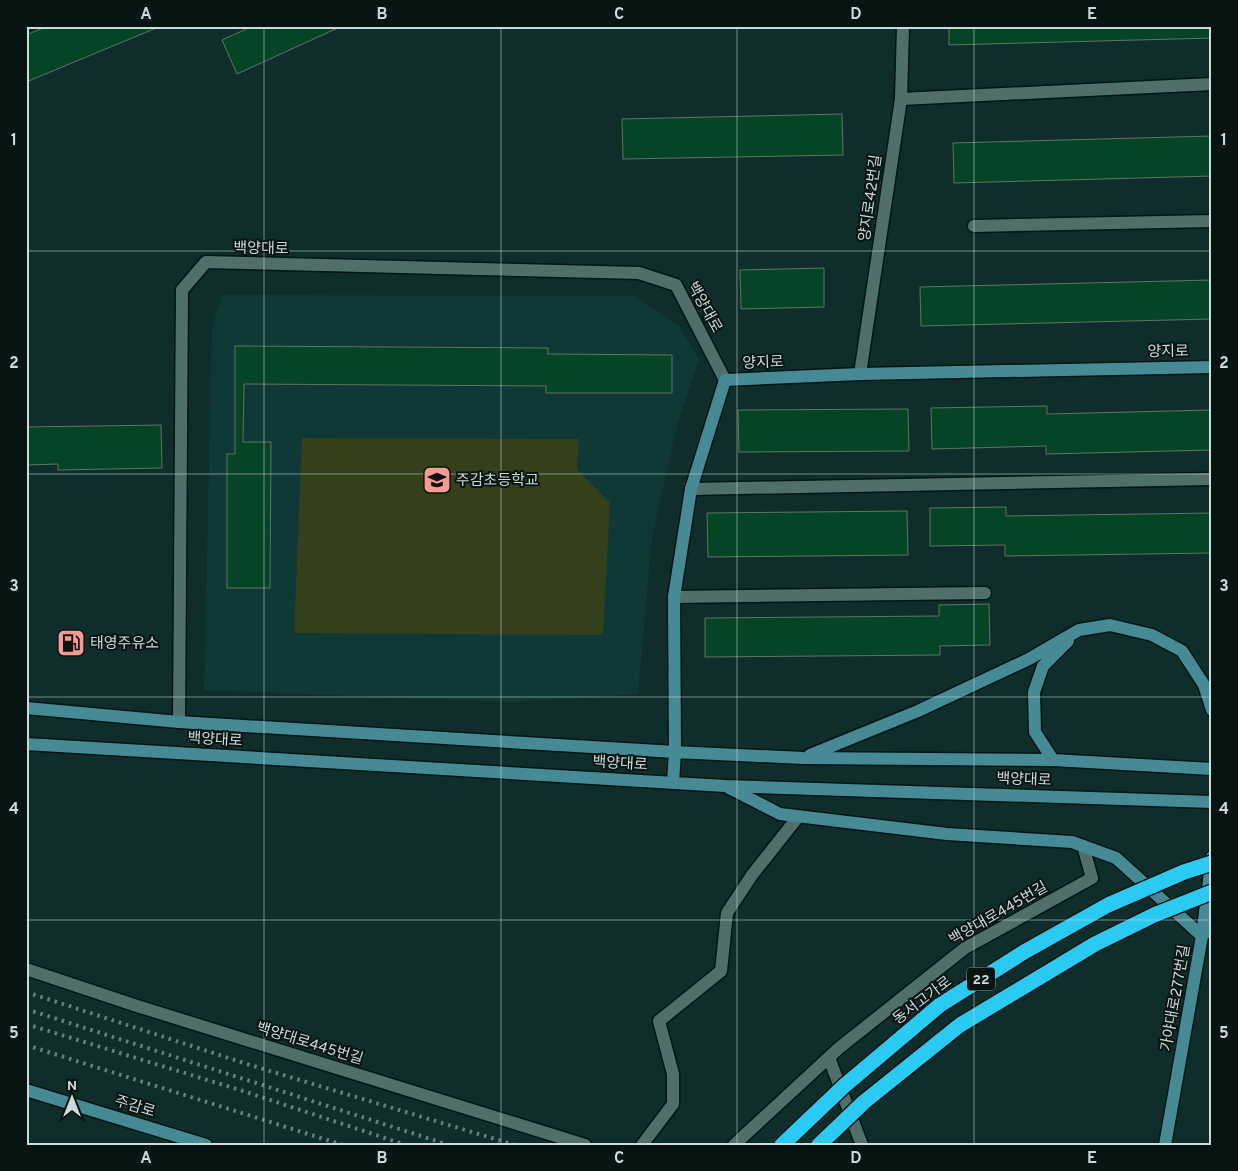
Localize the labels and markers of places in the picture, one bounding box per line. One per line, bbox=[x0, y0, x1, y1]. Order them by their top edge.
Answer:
school or university icon: 주감초등학교 bbox=[422, 465, 452, 495]
place label: 주감초등학교 bbox=[456, 471, 539, 491]
fuel station icon: 태영주유소 bbox=[56, 628, 86, 658]
place label: 태영주유소 bbox=[90, 635, 159, 654]

